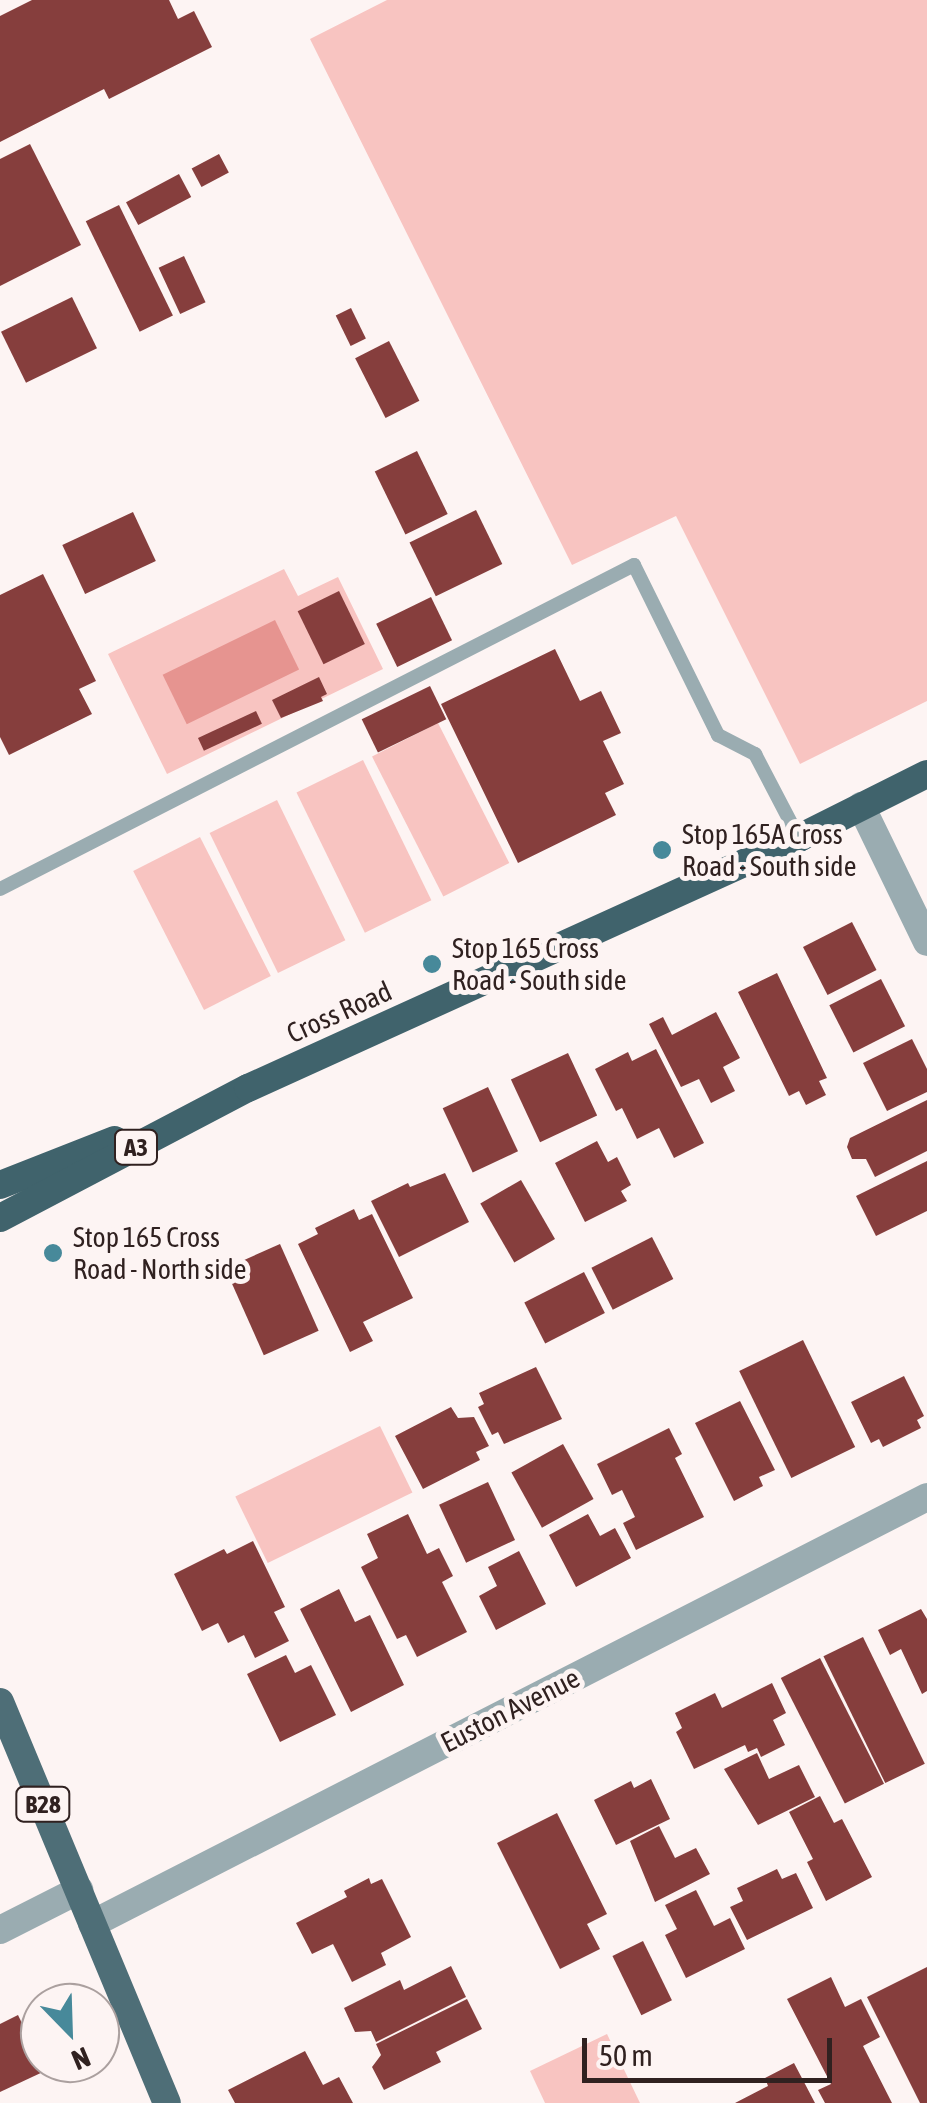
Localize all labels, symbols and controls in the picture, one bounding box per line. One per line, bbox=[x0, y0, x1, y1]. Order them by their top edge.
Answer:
place label: Stop 165A Cross Road - South side bbox=[682, 817, 856, 883]
marker: Stop 165A Cross Road - South side bbox=[651, 839, 673, 861]
place label: Stop 165 Cross Road - South side bbox=[452, 931, 626, 997]
marker: Stop 165 Cross Road - South side bbox=[421, 953, 443, 975]
street label: Cross Road bbox=[281, 974, 397, 1050]
road number: A3 bbox=[114, 1127, 158, 1167]
place label: Stop 165 Cross Road - North side bbox=[73, 1220, 247, 1286]
marker: Stop 165 Cross Road - North side bbox=[42, 1242, 64, 1264]
street label: Euston Avenue bbox=[435, 1661, 585, 1759]
road number: B28 bbox=[13, 1784, 73, 1824]
north arrow bbox=[20, 1983, 120, 2083]
scale bar bbox=[587, 2018, 837, 2080]
text: 50 m bbox=[599, 2038, 653, 2072]
text: N bbox=[67, 2041, 95, 2077]

